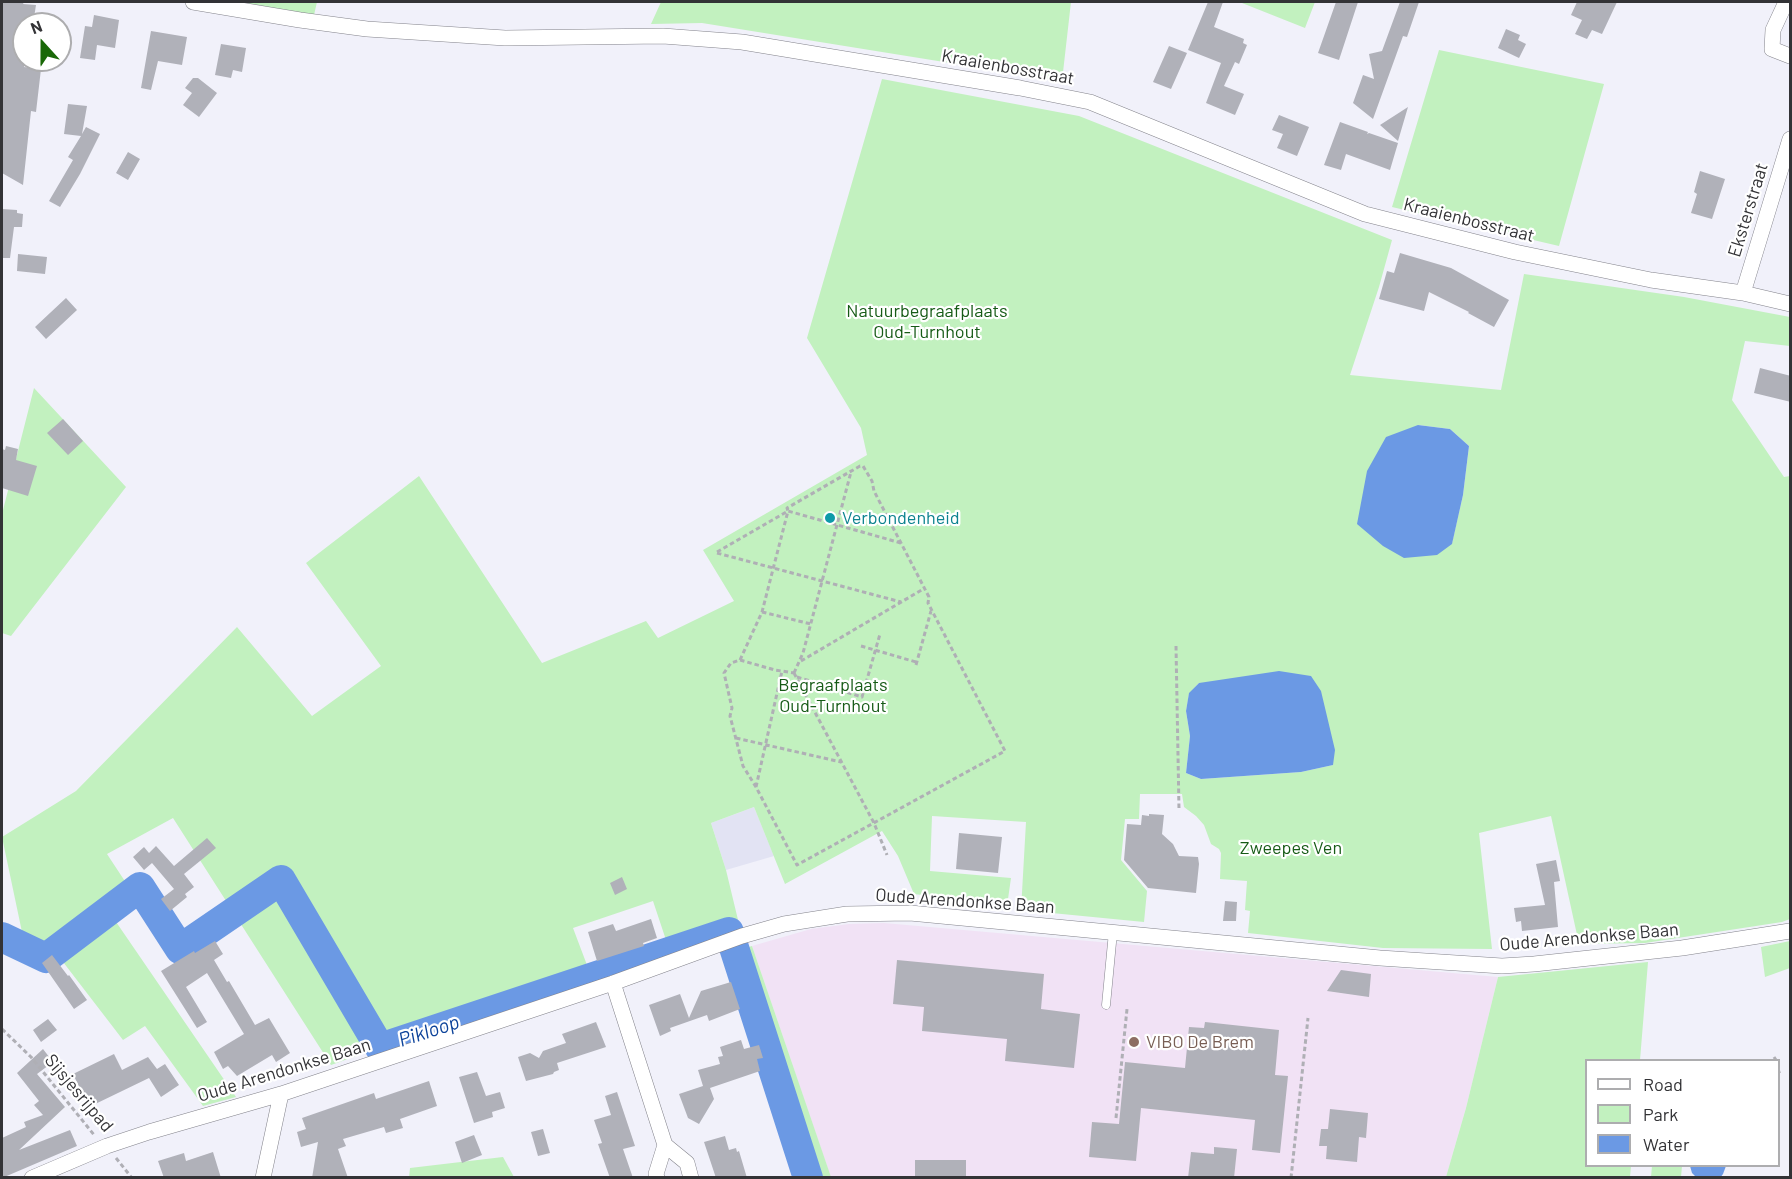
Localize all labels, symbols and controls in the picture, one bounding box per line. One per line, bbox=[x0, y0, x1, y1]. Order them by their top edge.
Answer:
north arrow bbox=[12, 12, 72, 72]
text: N bbox=[28, 16, 44, 37]
street label: Kraaienbosstraat bbox=[940, 45, 1076, 89]
street label: Eksterstraat bbox=[1723, 160, 1773, 260]
street label: Kraaienbosstraat bbox=[1401, 193, 1537, 247]
park label: Natuurbegraafplaats Oud-Turnhout bbox=[846, 300, 1008, 342]
place label: Verbondenheid bbox=[842, 507, 960, 529]
marker: Verbondenheid bbox=[823, 511, 837, 525]
park label: Begraafplaats Oud-Turnhout bbox=[778, 674, 888, 716]
park label: Zweepes Ven bbox=[1240, 837, 1342, 859]
street label: Oude Arendonkse Baan bbox=[875, 884, 1055, 918]
street label: Oude Arendonkse Baan bbox=[1498, 918, 1680, 956]
water label: Pikloop bbox=[396, 1010, 462, 1052]
place label: VIBO De Brem bbox=[1146, 1031, 1254, 1053]
street label: Oude Arendonkse Baan bbox=[195, 1033, 373, 1107]
marker: VIBO De Brem bbox=[1127, 1035, 1141, 1049]
street label: Sijsjesrijpad bbox=[40, 1050, 118, 1136]
legend bbox=[1585, 1059, 1780, 1167]
text: Road bbox=[1643, 1073, 1683, 1095]
text: Park bbox=[1643, 1103, 1678, 1125]
text: Water bbox=[1643, 1133, 1690, 1155]

